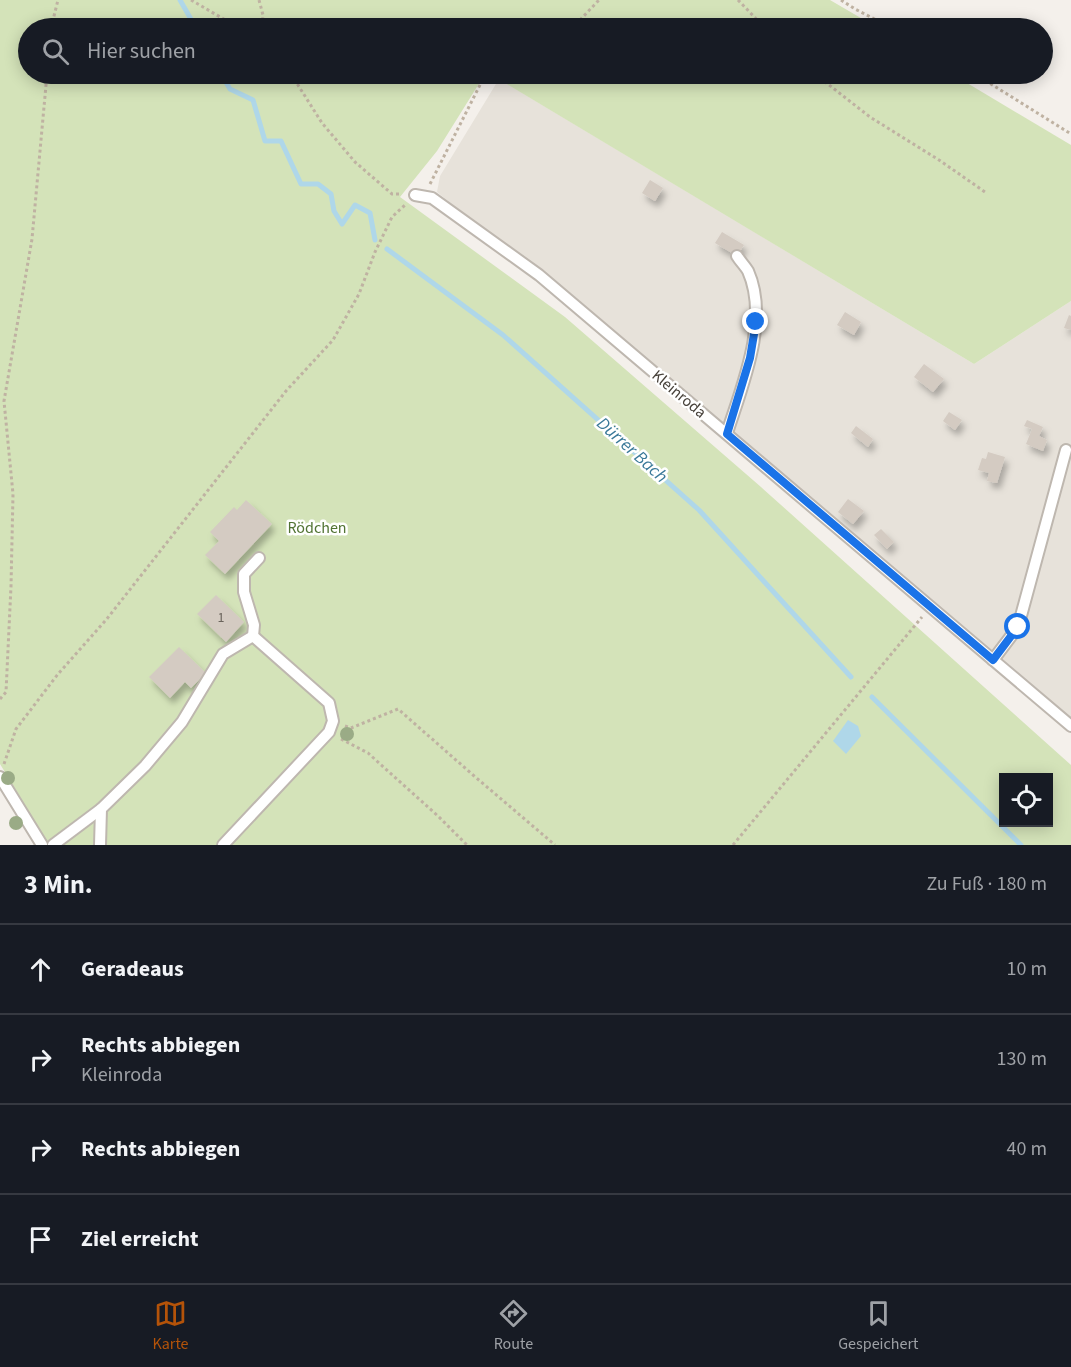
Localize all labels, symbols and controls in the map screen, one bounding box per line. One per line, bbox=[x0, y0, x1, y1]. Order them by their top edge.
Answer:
search box bbox=[18, 18, 1053, 84]
icon: search bbox=[39, 35, 72, 68]
text: Hier suchen bbox=[87, 35, 196, 67]
route end bbox=[742, 308, 768, 334]
street label: Kleinroda bbox=[647, 365, 711, 423]
water label: Dürrer Bach bbox=[591, 411, 673, 489]
park label: Rödchen bbox=[287, 517, 347, 539]
house number: 1 bbox=[218, 608, 225, 628]
route start bbox=[1004, 613, 1030, 639]
map controls bbox=[999, 773, 1053, 827]
button: locate bbox=[999, 773, 1053, 827]
text: 3 Min. bbox=[24, 866, 93, 903]
text: Zu Fuß · 180 m bbox=[926, 870, 1047, 898]
icon: ahead bbox=[24, 953, 57, 986]
text: Geradeaus bbox=[81, 953, 184, 985]
text: 10 m bbox=[1007, 955, 1047, 983]
text: Rechts abbiegen bbox=[81, 1029, 240, 1061]
icon: right bbox=[24, 1043, 57, 1076]
text: 130 m bbox=[997, 1045, 1047, 1073]
text: Kleinroda bbox=[81, 1061, 162, 1089]
icon: right bbox=[24, 1133, 57, 1166]
text: Rechts abbiegen bbox=[81, 1133, 240, 1165]
text: 40 m bbox=[1007, 1135, 1047, 1163]
icon: arrive bbox=[24, 1223, 57, 1256]
text: Ziel erreicht bbox=[81, 1223, 199, 1255]
tab: Karte bbox=[153, 1297, 189, 1355]
tab: Route bbox=[494, 1297, 533, 1355]
tab: Gespeichert bbox=[838, 1297, 918, 1355]

